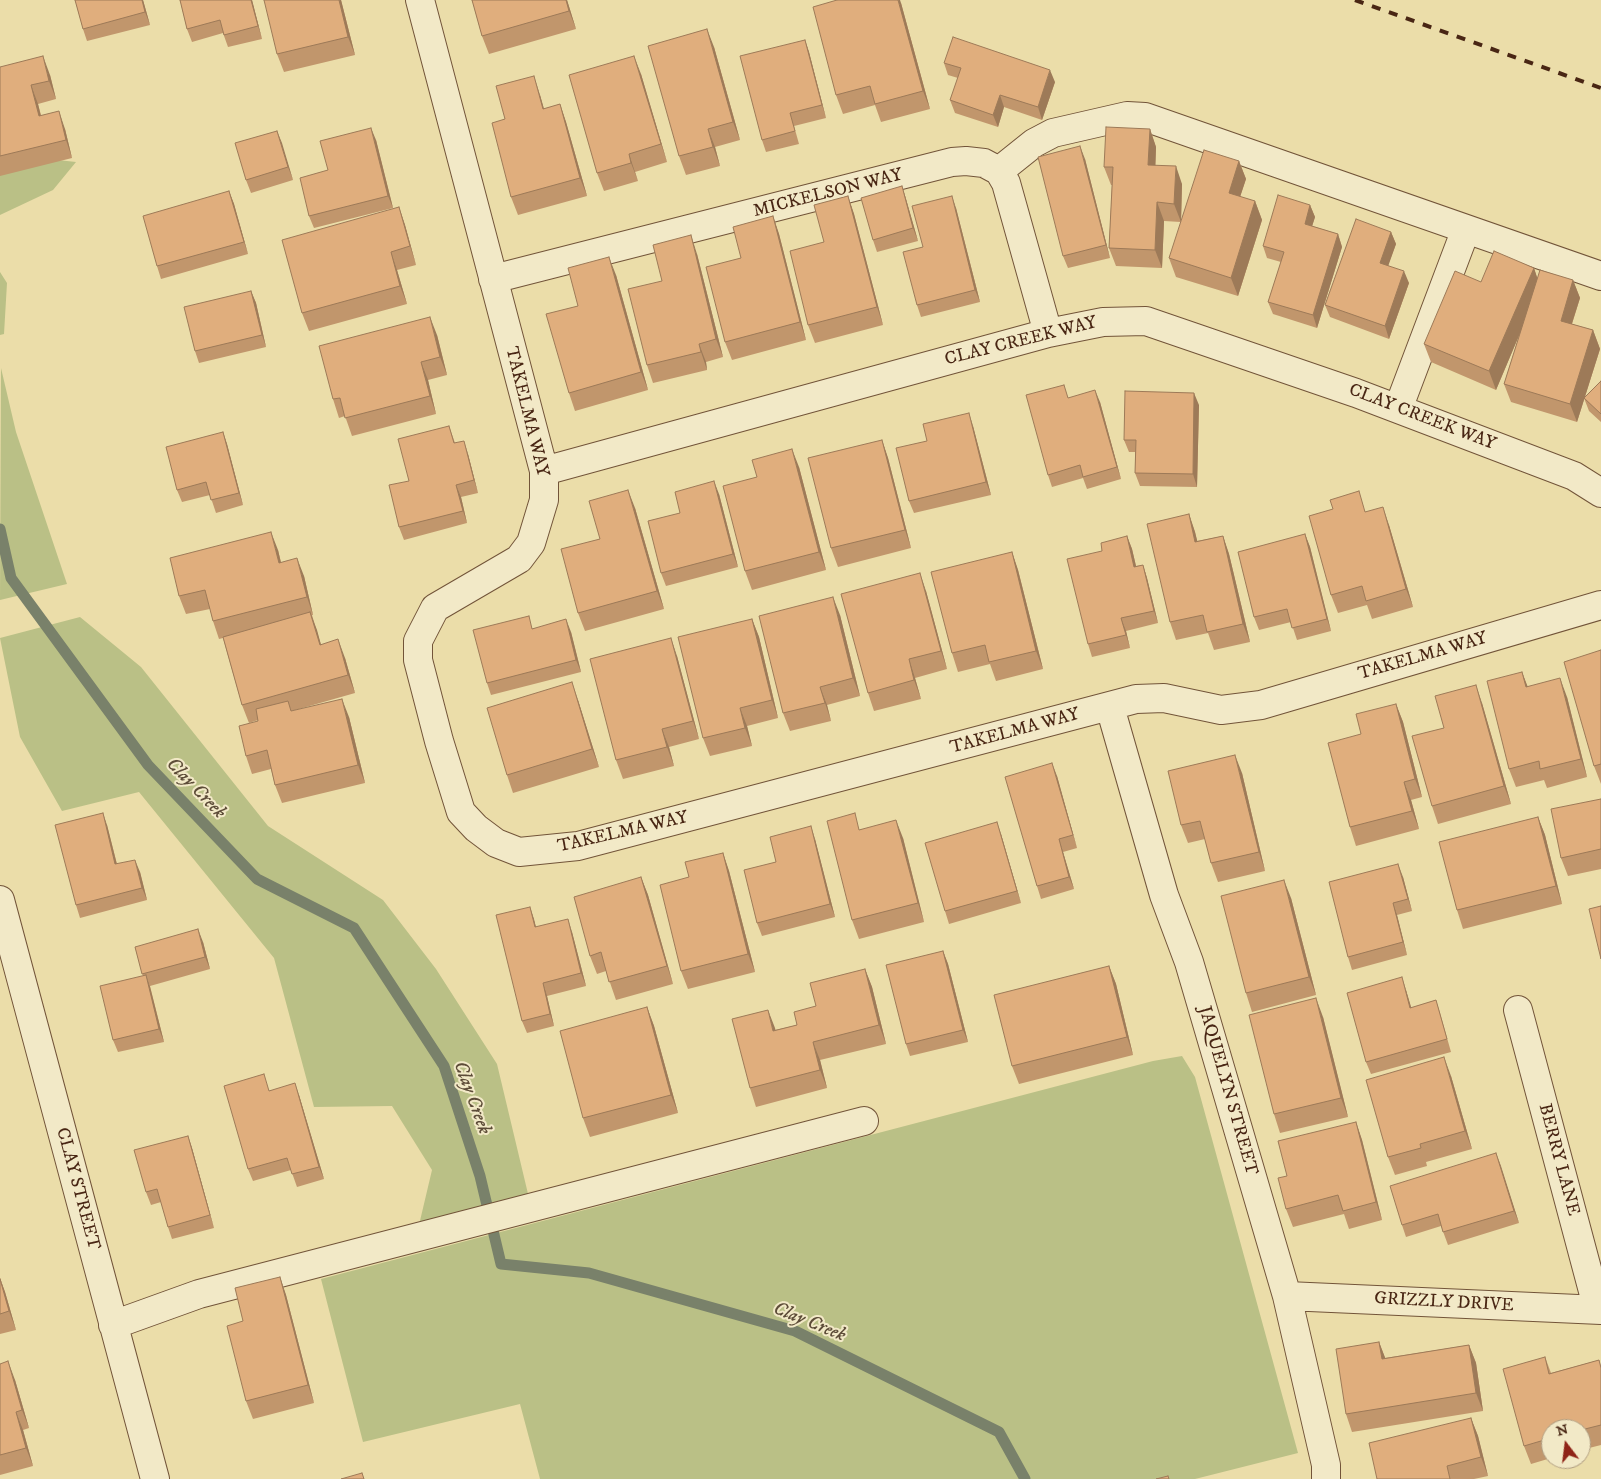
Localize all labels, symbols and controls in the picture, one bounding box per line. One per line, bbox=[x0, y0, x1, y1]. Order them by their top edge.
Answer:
street label: MICKELSON WAY bbox=[751, 165, 905, 223]
street label: CLAY CREEK WAY bbox=[943, 313, 1099, 371]
street label: TAKELMA WAY bbox=[499, 345, 553, 479]
street label: CLAY CREEK WAY bbox=[1345, 380, 1499, 456]
street label: TAKELMA WAY bbox=[1356, 628, 1490, 686]
street label: TAKELMA WAY bbox=[948, 704, 1082, 760]
water label: Clay Creek bbox=[160, 754, 230, 824]
street label: TAKELMA WAY bbox=[556, 808, 690, 858]
street label: JAQUELYN STREET bbox=[1192, 1004, 1262, 1178]
water label: Clay Creek bbox=[447, 1058, 495, 1138]
street label: BERRY LANE bbox=[1533, 1101, 1583, 1219]
street label: CLAY STREET bbox=[50, 1125, 104, 1253]
street label: GRIZZLY DRIVE bbox=[1374, 1289, 1514, 1317]
water label: Clay Creek bbox=[769, 1298, 849, 1348]
north arrow bbox=[1541, 1419, 1591, 1469]
text: N bbox=[1554, 1420, 1570, 1441]

